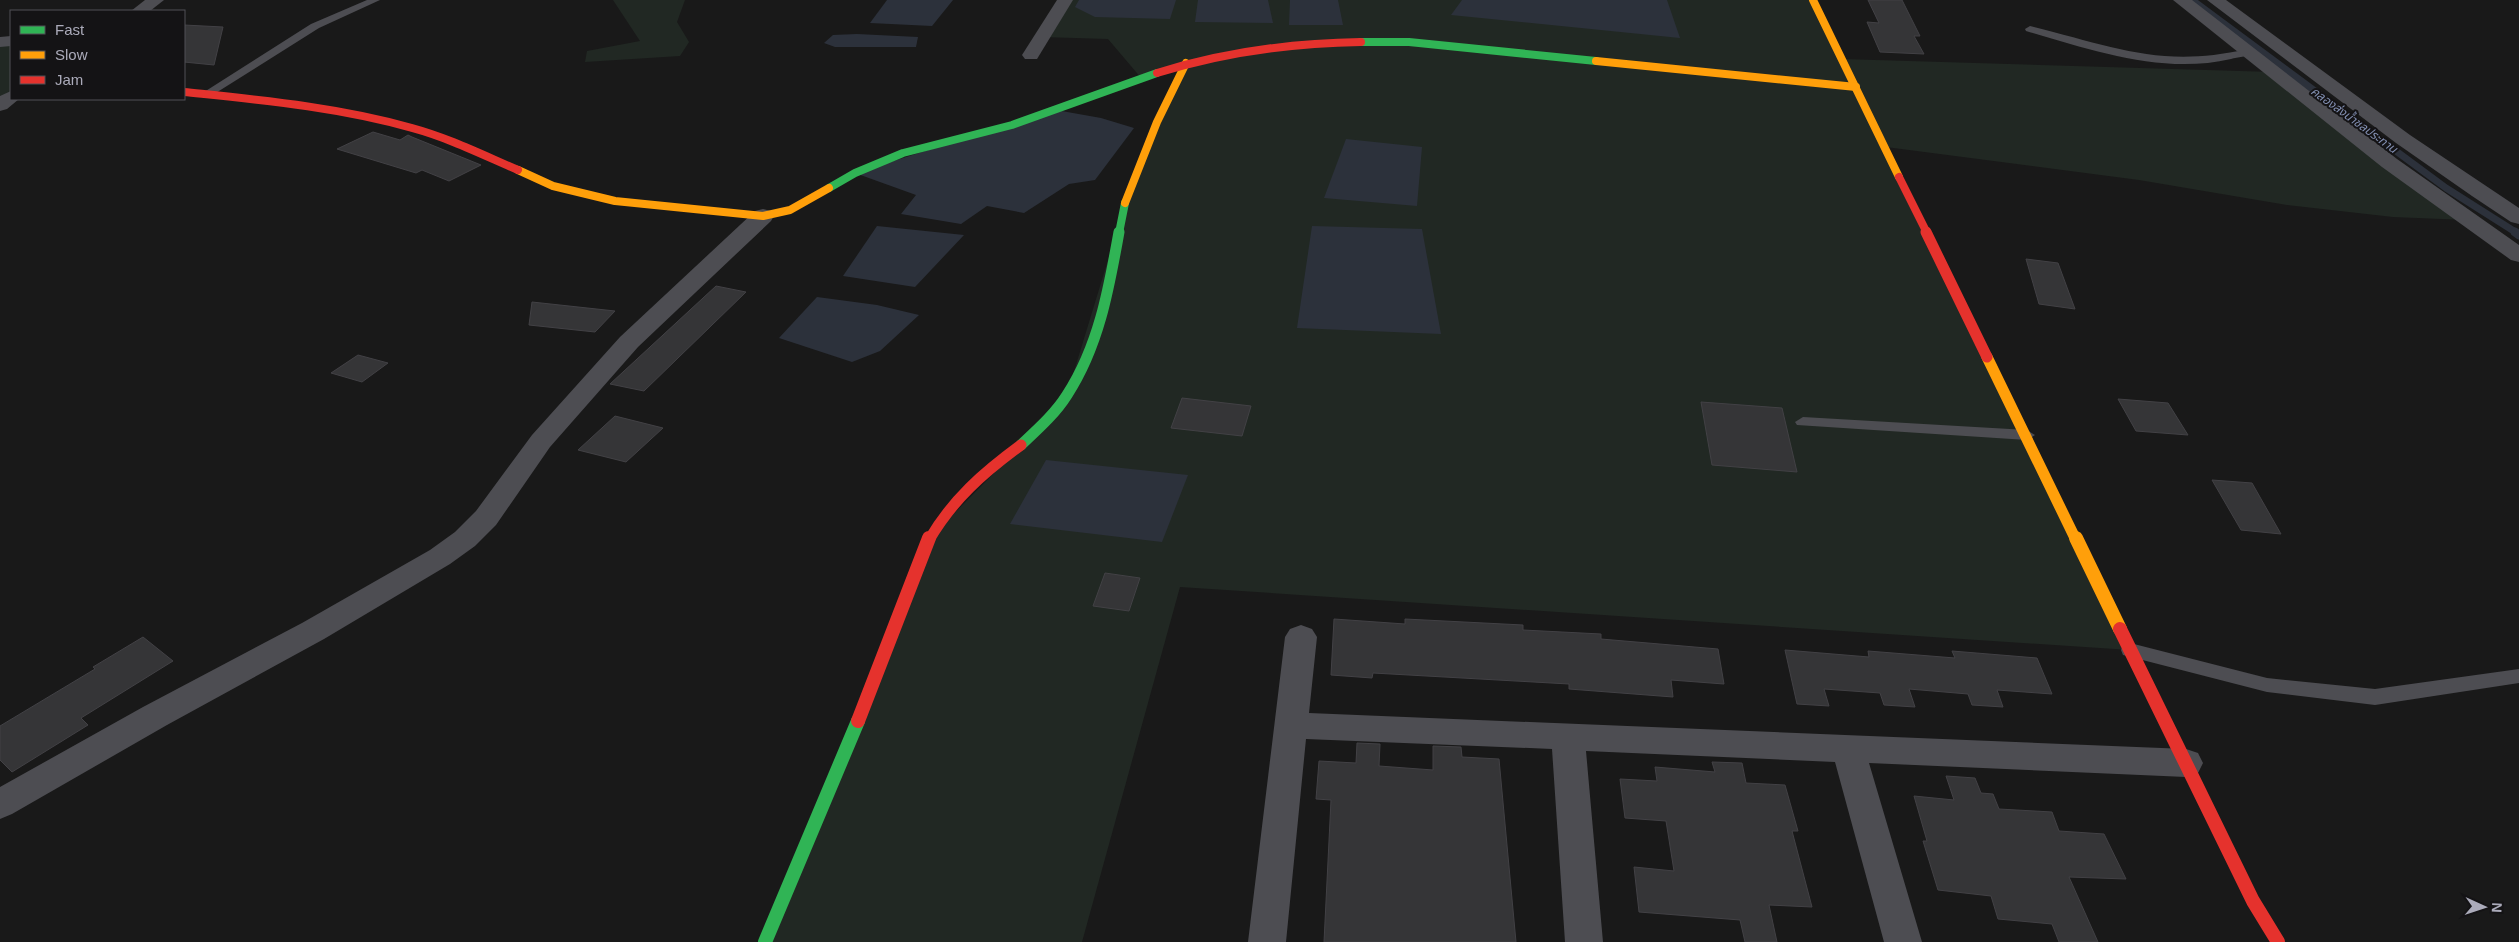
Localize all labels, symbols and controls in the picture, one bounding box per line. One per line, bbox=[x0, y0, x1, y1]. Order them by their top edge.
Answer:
legend bbox=[10, 10, 185, 100]
text: Fast bbox=[55, 21, 85, 38]
text: Slow bbox=[55, 46, 88, 63]
text: Jam bbox=[55, 71, 83, 88]
water label: คลองส่งน้ำชลประทาน bbox=[2308, 82, 2402, 156]
north arrow bbox=[2459, 882, 2509, 932]
text: N bbox=[2489, 902, 2505, 913]

